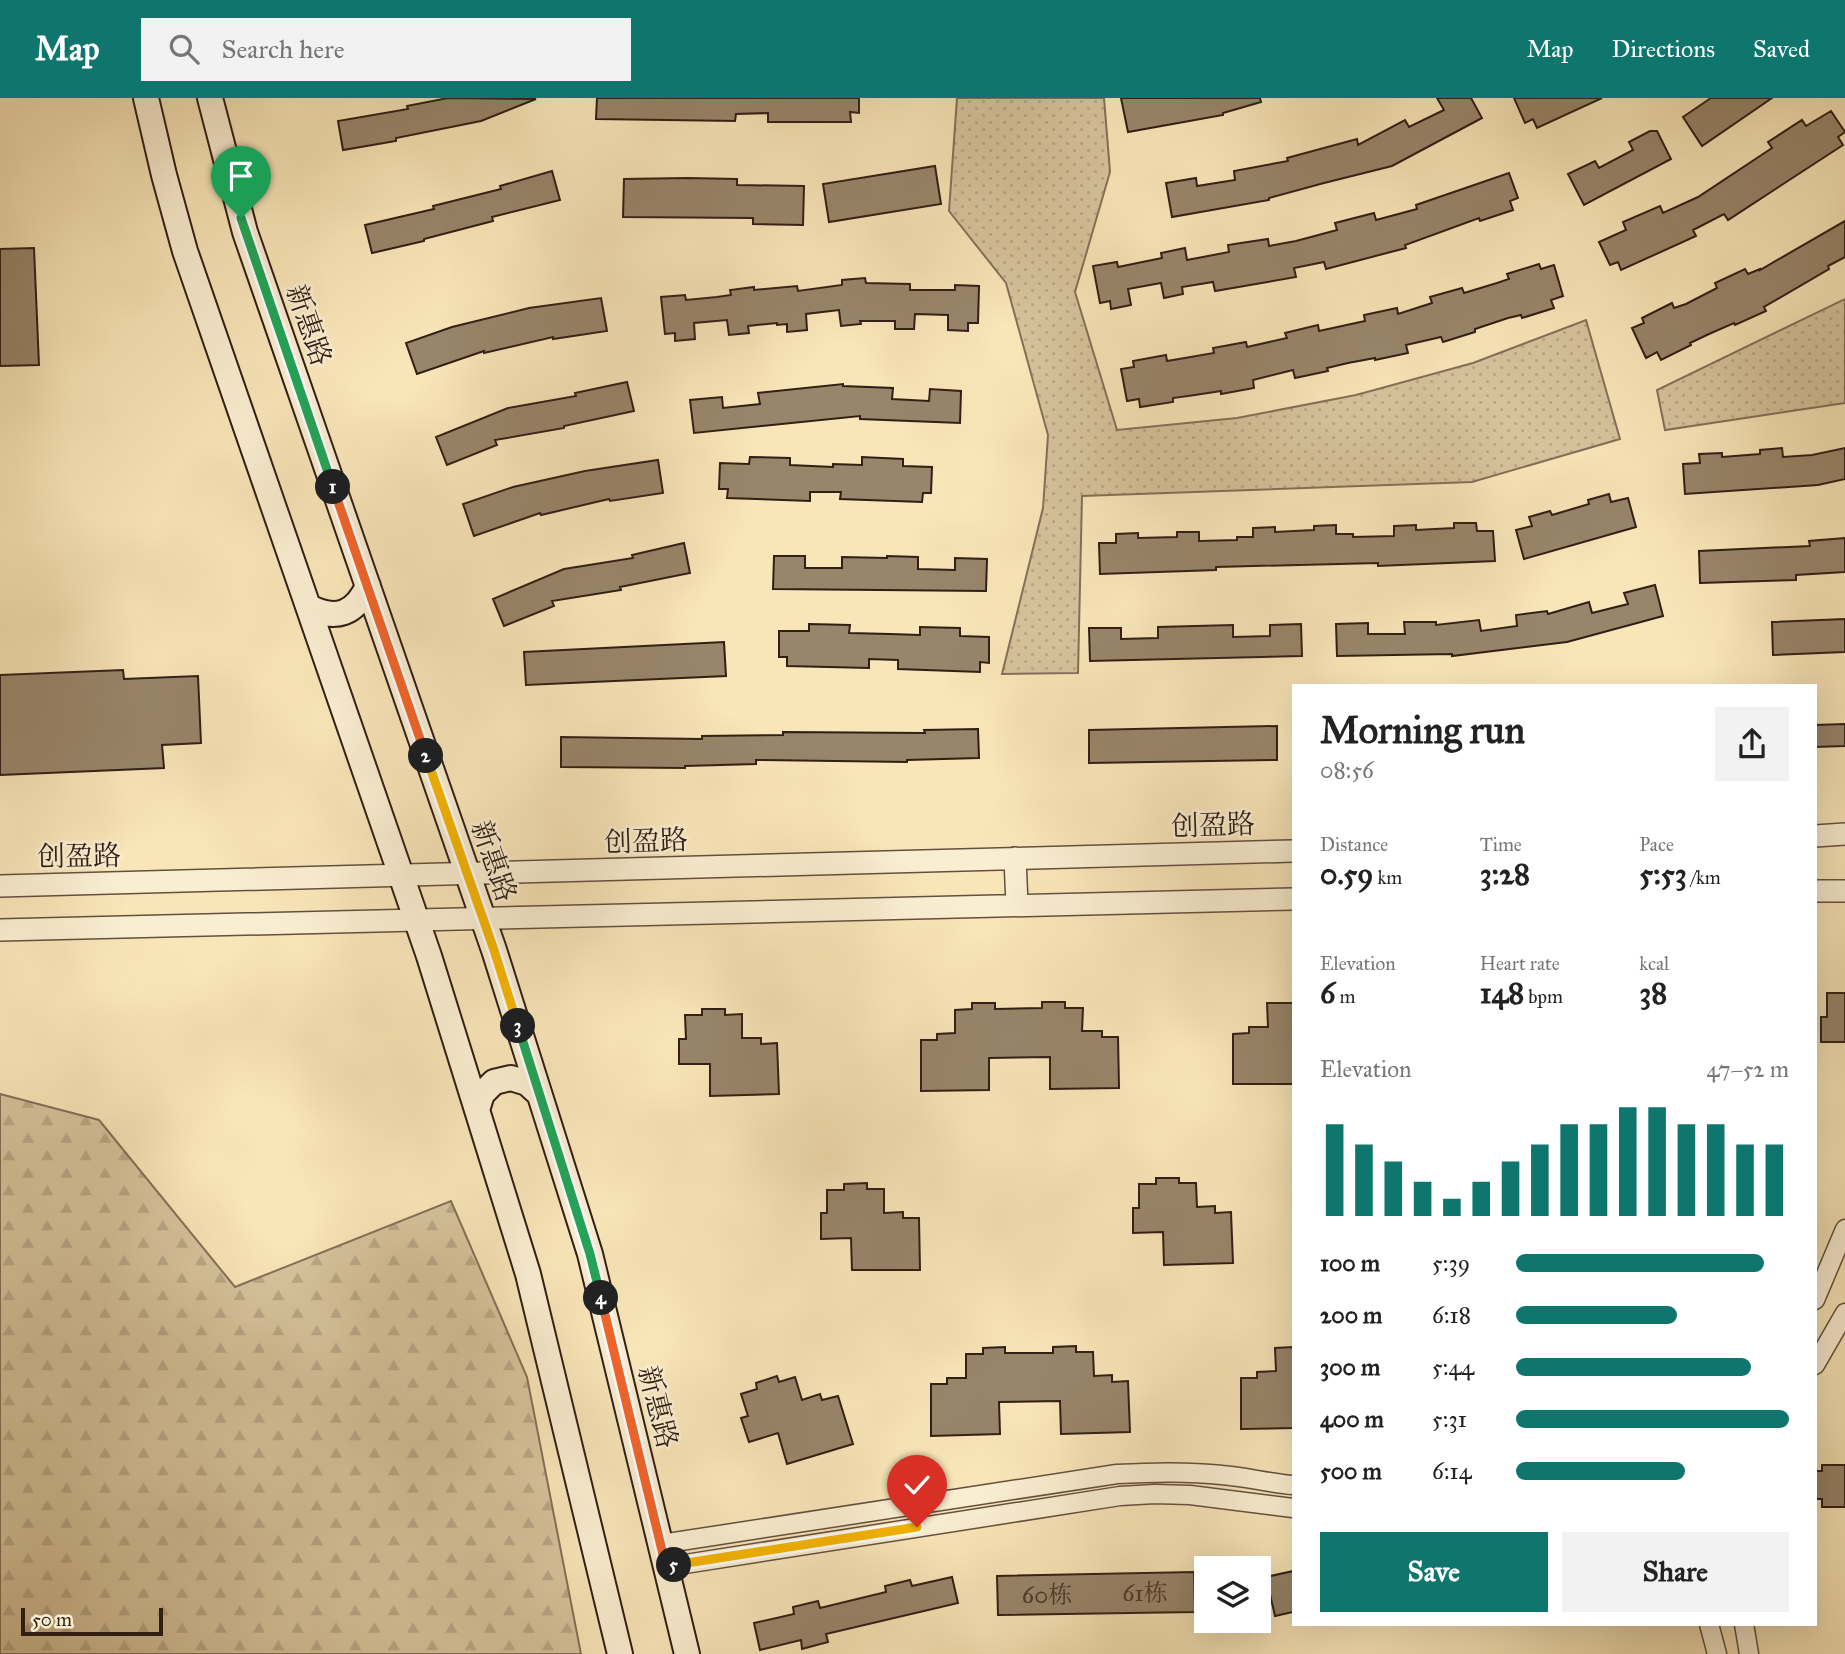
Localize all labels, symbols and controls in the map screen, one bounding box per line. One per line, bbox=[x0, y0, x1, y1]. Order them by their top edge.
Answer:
search box bbox=[141, 18, 631, 81]
text: Map bbox=[35, 29, 99, 69]
icon: search bbox=[165, 30, 203, 68]
text: Search here bbox=[221, 33, 345, 65]
text: Map bbox=[1527, 34, 1574, 64]
text: Directions bbox=[1612, 34, 1715, 64]
text: Saved bbox=[1753, 34, 1810, 64]
pin bbox=[211, 146, 271, 218]
icon: arrive bbox=[222, 157, 260, 195]
street label: 新惠路 bbox=[279, 280, 339, 370]
pin: 1 bbox=[316, 470, 350, 504]
text: 1 bbox=[329, 475, 336, 498]
text: Morning run bbox=[1320, 707, 1525, 753]
button: share bbox=[1715, 707, 1789, 781]
pin: 2 bbox=[408, 738, 444, 774]
text: 2 bbox=[421, 744, 430, 767]
text: 08:56 bbox=[1320, 756, 1374, 784]
street label: 创盈路 bbox=[1170, 806, 1256, 844]
street label: 新惠路 bbox=[464, 816, 524, 906]
street label: 创盈路 bbox=[603, 822, 689, 860]
text: Distance bbox=[1320, 833, 1388, 856]
text: Time bbox=[1480, 833, 1522, 856]
text: Pace bbox=[1639, 833, 1674, 856]
street label: 创盈路 bbox=[37, 838, 121, 874]
text: 0.59 bbox=[1320, 856, 1373, 892]
text: 3:28 bbox=[1480, 856, 1530, 892]
text: 5:53 bbox=[1639, 856, 1687, 892]
text: km bbox=[1373, 866, 1402, 889]
text: /km bbox=[1687, 866, 1721, 889]
text: Elevation bbox=[1320, 952, 1395, 975]
text: Heart rate bbox=[1480, 952, 1560, 975]
text: kcal bbox=[1639, 952, 1669, 975]
text: 6 bbox=[1320, 975, 1335, 1011]
text: 148 bbox=[1480, 975, 1524, 1011]
text: 38 bbox=[1639, 975, 1667, 1011]
text: m bbox=[1335, 985, 1355, 1008]
text: bpm bbox=[1524, 985, 1563, 1008]
pin: 3 bbox=[500, 1009, 536, 1044]
text: 3 bbox=[514, 1014, 521, 1037]
text: Elevation bbox=[1320, 1055, 1411, 1083]
text: 47–52 m bbox=[1707, 1055, 1789, 1083]
text: 100 m bbox=[1320, 1249, 1380, 1277]
text: 5:39 bbox=[1432, 1249, 1470, 1277]
pin: 4 bbox=[584, 1280, 618, 1316]
text: 4 bbox=[595, 1286, 606, 1309]
text: 200 m bbox=[1320, 1301, 1382, 1329]
text: 6:18 bbox=[1432, 1301, 1471, 1329]
text: 300 m bbox=[1320, 1353, 1380, 1381]
text: 5:44 bbox=[1432, 1353, 1474, 1381]
street label: 新惠路 bbox=[631, 1362, 685, 1452]
text: 400 m bbox=[1320, 1405, 1384, 1433]
text: 5:31 bbox=[1432, 1405, 1467, 1433]
pin bbox=[887, 1455, 947, 1527]
text: 500 m bbox=[1320, 1457, 1382, 1485]
text: 6:14 bbox=[1432, 1457, 1472, 1485]
icon: check bbox=[898, 1466, 936, 1504]
button: Save bbox=[1320, 1532, 1548, 1612]
button: Share bbox=[1562, 1532, 1789, 1612]
pin: 5 bbox=[656, 1548, 692, 1582]
text: 5 bbox=[669, 1553, 678, 1576]
map controls bbox=[1194, 1556, 1271, 1633]
button: layers bbox=[1194, 1556, 1271, 1633]
house number: 61栋 bbox=[1122, 1578, 1168, 1608]
house number: 60栋 bbox=[1022, 1580, 1072, 1610]
scale bar bbox=[21, 1605, 163, 1637]
text: 50 m bbox=[32, 1608, 72, 1631]

